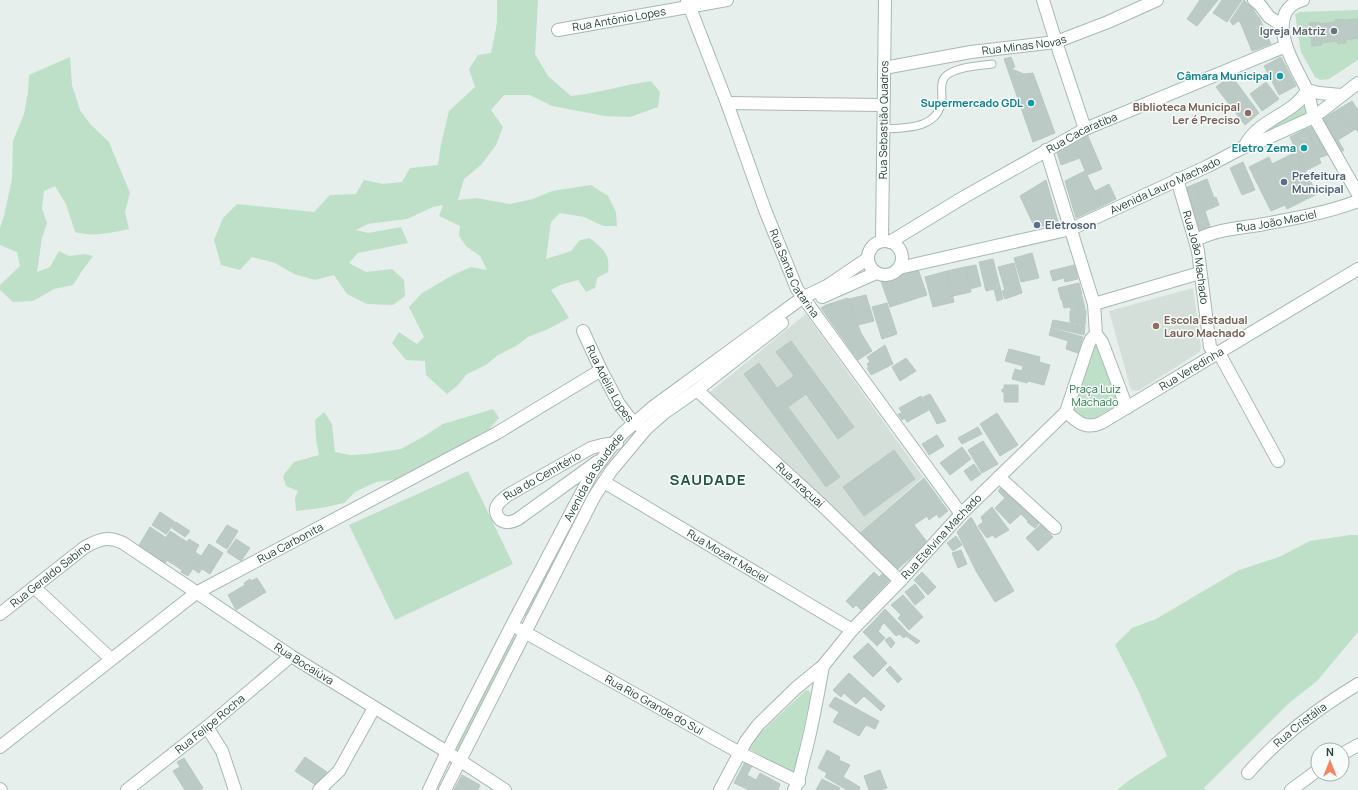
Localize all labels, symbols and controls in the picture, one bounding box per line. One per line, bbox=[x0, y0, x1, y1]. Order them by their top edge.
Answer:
street label: Rua Antônio Lopes bbox=[571, 3, 667, 34]
place label: Igreja Matriz bbox=[1260, 23, 1326, 38]
marker: Igreja Matriz bbox=[1329, 26, 1339, 36]
street label: Rua Minas Novas bbox=[981, 31, 1069, 58]
street label: Rua Sebastião Quadros bbox=[875, 60, 891, 179]
place label: Câmara Municipal bbox=[1177, 68, 1272, 83]
marker: Câmara Municipal bbox=[1275, 71, 1285, 81]
place label: Supermercado GDL bbox=[920, 95, 1023, 110]
marker: Supermercado GDL bbox=[1026, 98, 1036, 108]
place label: Biblioteca Municipal Ler é Preciso bbox=[1133, 99, 1240, 127]
street label: Rua Cacaratiba bbox=[1043, 108, 1119, 156]
marker: Biblioteca Municipal Ler é Preciso bbox=[1243, 108, 1253, 118]
place label: Eletro Zema bbox=[1232, 140, 1296, 155]
marker: Eletro Zema bbox=[1299, 143, 1309, 153]
street label: Avenida Lauro Machado bbox=[1107, 153, 1223, 217]
place label: Prefeitura Municipal bbox=[1292, 168, 1346, 196]
marker: Prefeitura Municipal bbox=[1279, 177, 1289, 187]
street label: Rua João Maciel bbox=[1235, 206, 1318, 235]
street label: Rua João Machado bbox=[1180, 209, 1213, 306]
place label: Eletroson bbox=[1045, 217, 1097, 232]
marker: Eletroson bbox=[1032, 220, 1042, 230]
street label: Rua Santa Catarina bbox=[766, 227, 823, 320]
place label: Escola Estadual Lauro Machado bbox=[1164, 312, 1248, 340]
marker: Escola Estadual Lauro Machado bbox=[1151, 321, 1161, 331]
street label: Rua Adélia Lopes bbox=[583, 342, 638, 425]
street label: Rua Veredinha bbox=[1156, 343, 1226, 394]
park label: Praça Luiz Machado bbox=[1069, 381, 1121, 409]
street label: Avenida da Saudade bbox=[560, 429, 627, 524]
street label: Rua do Cemitério bbox=[500, 447, 584, 503]
street label: Rua Araçuaí bbox=[773, 459, 828, 511]
district label: SAUDADE bbox=[670, 469, 746, 490]
street label: Rua Etelvina Machado bbox=[898, 490, 985, 582]
street label: Rua Carbonita bbox=[254, 519, 326, 566]
street label: Rua Mozart Maciel bbox=[684, 525, 771, 585]
street label: Rua Geraldo Sabino bbox=[7, 537, 93, 610]
street label: Rua Bocaiúva bbox=[272, 639, 337, 688]
street label: Rua Rio Grande do Sul bbox=[603, 671, 706, 738]
street label: Rua Felipe Rocha bbox=[171, 690, 248, 757]
street label: Rua Cristália bbox=[1270, 699, 1329, 750]
north arrow bbox=[1310, 742, 1350, 782]
text: N bbox=[1326, 744, 1334, 759]

